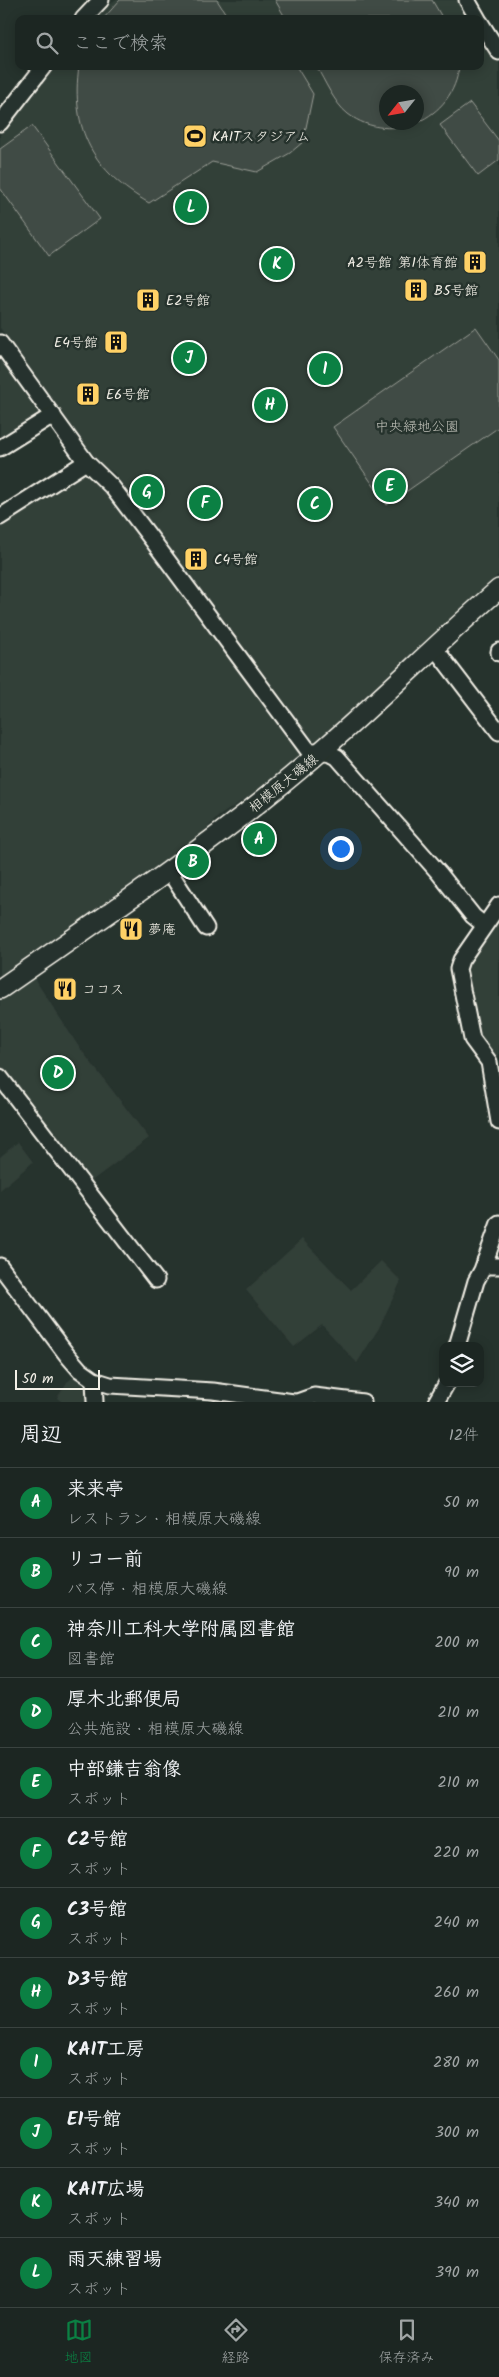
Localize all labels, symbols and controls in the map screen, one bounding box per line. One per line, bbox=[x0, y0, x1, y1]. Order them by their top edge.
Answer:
search box bbox=[15, 15, 484, 70]
icon: search bbox=[33, 29, 61, 57]
text: ここで検索 bbox=[73, 29, 168, 59]
north arrow bbox=[379, 85, 424, 130]
sports icon: KAITスタジアム bbox=[182, 123, 208, 149]
place label: KAITスタジアム bbox=[212, 126, 310, 148]
pin: L bbox=[175, 188, 207, 226]
pin: K bbox=[261, 245, 293, 283]
building icon: A2号館 第1体育館 bbox=[462, 249, 488, 275]
place label: A2号館 第1体育館 bbox=[347, 252, 458, 274]
building icon: B5号館 bbox=[403, 277, 429, 303]
place label: B5号館 bbox=[434, 280, 478, 302]
building icon: E2号館 bbox=[135, 287, 161, 313]
place label: E2号館 bbox=[166, 290, 210, 312]
building icon: E4号館 bbox=[103, 329, 129, 355]
place label: E4号館 bbox=[54, 332, 98, 354]
pin: J bbox=[173, 339, 205, 377]
pin: I bbox=[309, 350, 341, 388]
building icon: E6号館 bbox=[75, 381, 101, 407]
place label: E6号館 bbox=[106, 384, 150, 406]
pin: H bbox=[254, 386, 286, 424]
park label: 中央緑地公園 bbox=[375, 416, 459, 438]
pin: E bbox=[374, 467, 406, 505]
pin: G bbox=[131, 473, 163, 511]
pin: F bbox=[189, 484, 221, 522]
pin: C bbox=[299, 485, 331, 523]
building icon: C4号館 bbox=[183, 546, 209, 572]
place label: C4号館 bbox=[214, 549, 258, 571]
street label: 相模原大磯線 bbox=[244, 749, 323, 819]
pin: A bbox=[243, 820, 275, 858]
your location bbox=[328, 836, 354, 862]
pin: B bbox=[177, 843, 209, 881]
restaurant icon: 夢庵 bbox=[118, 916, 144, 942]
place label: 夢庵 bbox=[148, 919, 176, 941]
restaurant icon: ココス bbox=[52, 976, 78, 1002]
place label: ココス bbox=[82, 979, 124, 1001]
pin: D bbox=[42, 1054, 74, 1092]
map controls bbox=[439, 1342, 484, 1387]
button: layers bbox=[439, 1342, 484, 1387]
scale bar bbox=[15, 1367, 100, 1390]
text: 50 m bbox=[22, 1368, 53, 1390]
text: 周辺 bbox=[20, 1419, 62, 1452]
text: 12件 bbox=[449, 1423, 479, 1448]
text: 来来亭 bbox=[67, 1475, 124, 1505]
text: A bbox=[31, 1490, 41, 1515]
text: 50 m bbox=[443, 1490, 479, 1515]
text: レストラン · 相模原大磯線 bbox=[67, 1507, 261, 1532]
text: リコー前 bbox=[67, 1545, 143, 1575]
text: B bbox=[31, 1560, 41, 1585]
text: 90 m bbox=[444, 1560, 479, 1585]
text: バス停 · 相模原大磯線 bbox=[67, 1577, 228, 1602]
text: 神奈川工科大学附属図書館 bbox=[67, 1615, 295, 1645]
text: C bbox=[31, 1630, 41, 1655]
text: 200 m bbox=[435, 1630, 479, 1655]
text: 図書館 bbox=[67, 1647, 115, 1672]
text: 厚木北郵便局 bbox=[67, 1685, 181, 1715]
text: D bbox=[31, 1700, 41, 1725]
text: 210 m bbox=[438, 1700, 479, 1725]
text: 公共施設 · 相模原大磯線 bbox=[67, 1717, 244, 1742]
text: 中部鎌吉翁像 bbox=[67, 1755, 181, 1785]
text: E bbox=[32, 1770, 40, 1795]
text: 210 m bbox=[438, 1770, 479, 1795]
text: スポット bbox=[67, 1787, 131, 1812]
text: C2号館 bbox=[67, 1825, 128, 1855]
text: F bbox=[32, 1840, 40, 1865]
text: 220 m bbox=[433, 1840, 479, 1865]
text: スポット bbox=[67, 1857, 131, 1882]
text: C3号館 bbox=[67, 1895, 127, 1925]
text: G bbox=[31, 1910, 41, 1935]
text: 240 m bbox=[434, 1910, 479, 1935]
text: スポット bbox=[67, 1927, 131, 1952]
text: D3号館 bbox=[67, 1965, 128, 1995]
text: H bbox=[31, 1980, 41, 2005]
text: 260 m bbox=[434, 1980, 479, 2005]
text: スポット bbox=[67, 1997, 131, 2022]
text: KAIT工房 bbox=[67, 2035, 145, 2065]
text: I bbox=[34, 2050, 38, 2075]
text: 280 m bbox=[433, 2050, 479, 2075]
text: スポット bbox=[67, 2067, 131, 2092]
text: E1号館 bbox=[67, 2105, 121, 2135]
text: J bbox=[32, 2120, 40, 2145]
text: 300 m bbox=[435, 2120, 479, 2145]
text: スポット bbox=[67, 2137, 131, 2162]
text: KAIT広場 bbox=[67, 2175, 145, 2205]
text: K bbox=[31, 2190, 41, 2215]
text: 340 m bbox=[434, 2190, 479, 2215]
text: スポット bbox=[67, 2207, 131, 2232]
text: 雨天練習場 bbox=[67, 2245, 162, 2275]
text: L bbox=[32, 2260, 40, 2285]
text: 390 m bbox=[435, 2260, 479, 2285]
text: スポット bbox=[67, 2277, 131, 2302]
tab: 地図 bbox=[65, 2316, 93, 2369]
tab: 経路 bbox=[222, 2316, 250, 2369]
tab: 保存済み bbox=[379, 2316, 435, 2369]

